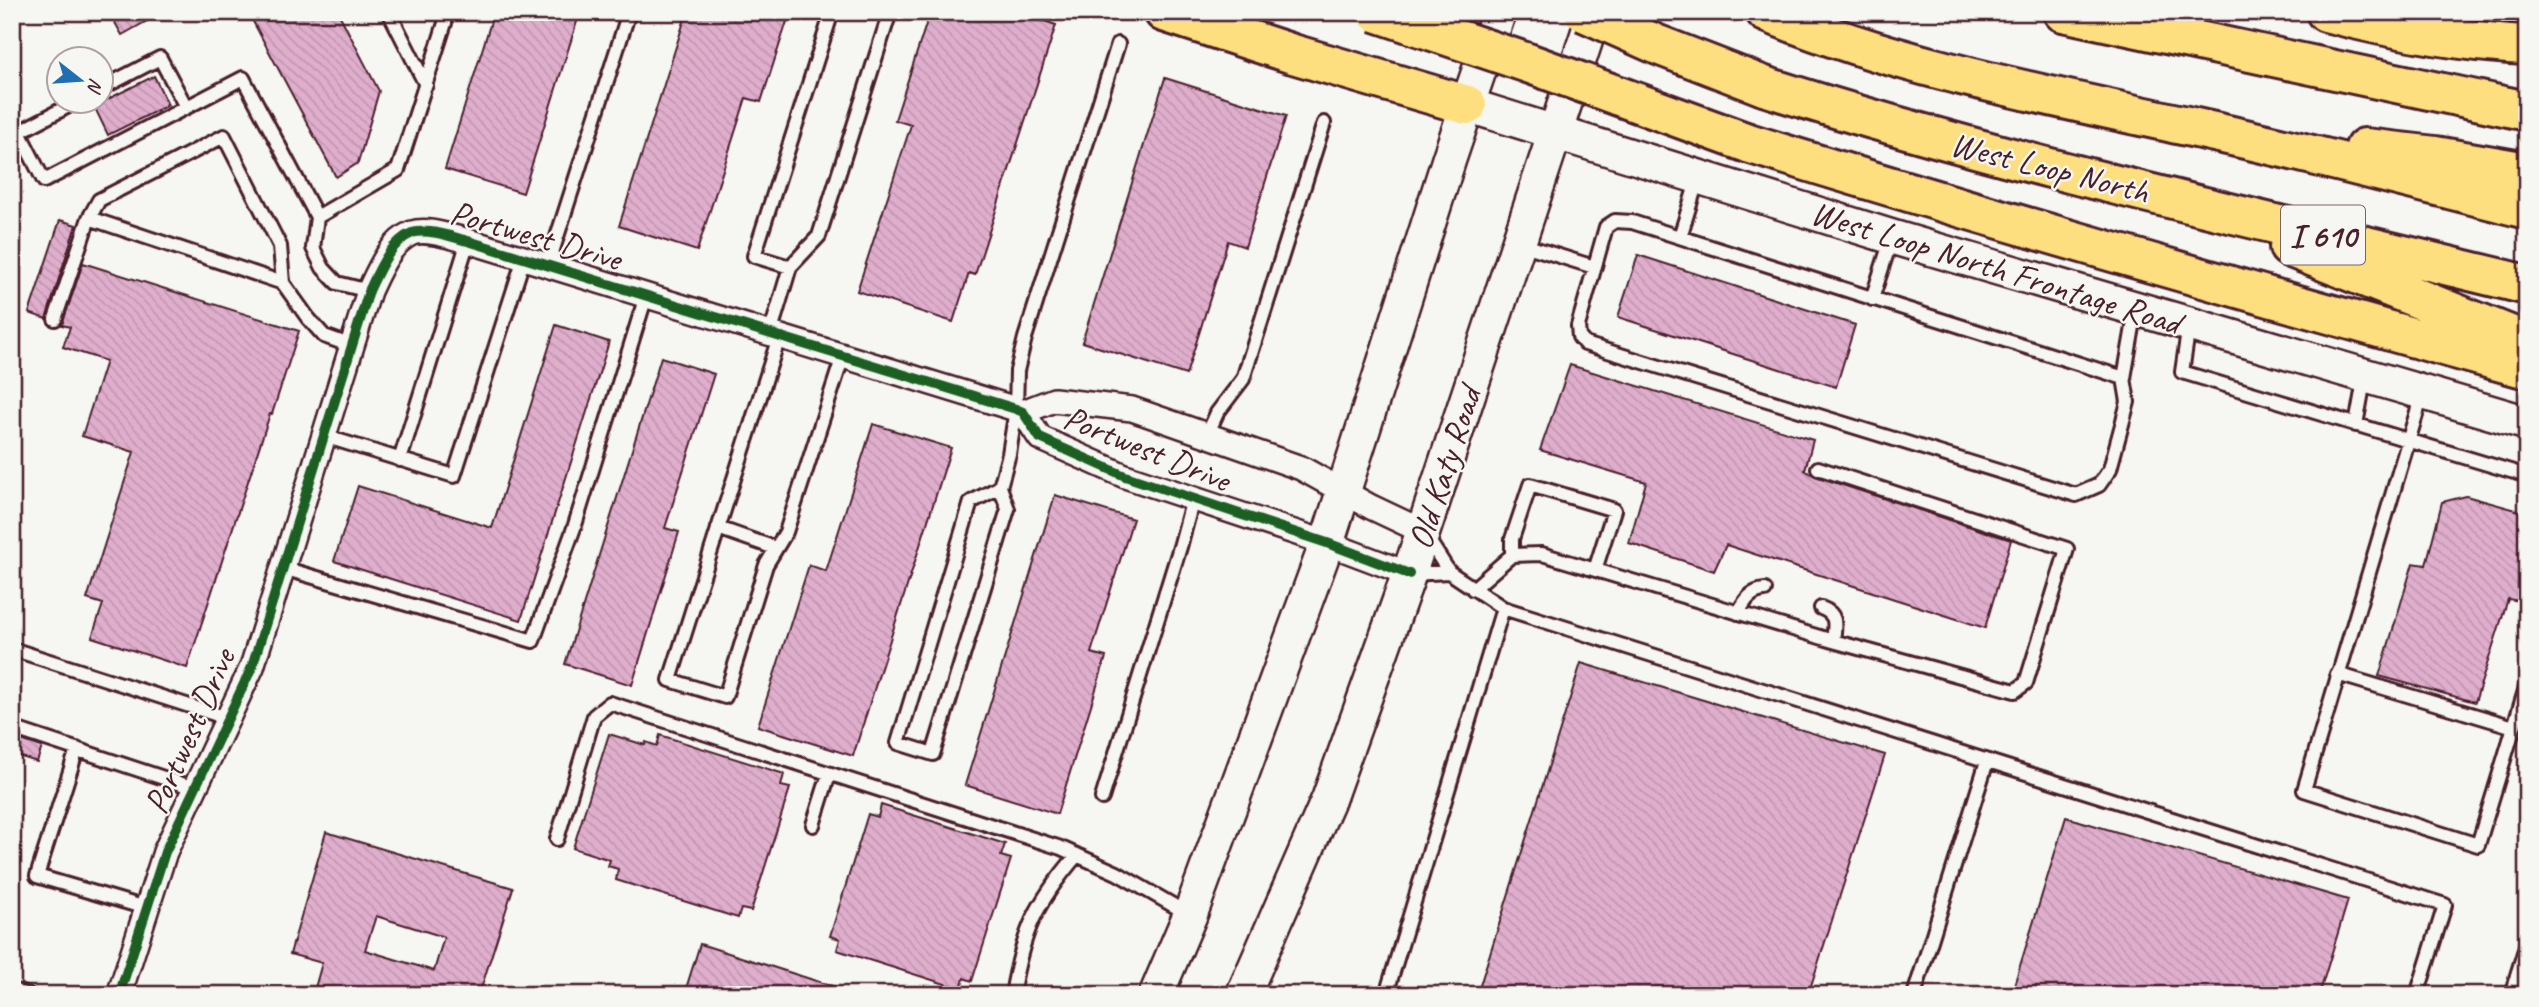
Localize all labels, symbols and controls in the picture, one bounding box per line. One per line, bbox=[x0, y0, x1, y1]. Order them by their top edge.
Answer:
north arrow bbox=[46, 46, 116, 116]
text: N bbox=[81, 76, 108, 97]
street label: West Loop North bbox=[1946, 121, 2155, 214]
street label: Portwest Drive bbox=[445, 190, 629, 282]
street label: West Loop North Frontage Road bbox=[1806, 190, 2191, 347]
road number: I 610 bbox=[2281, 205, 2365, 264]
street label: Old Katy Road bbox=[1397, 377, 1493, 555]
street label: Portwest Drive bbox=[1057, 395, 1239, 503]
street label: Portwest Drive bbox=[133, 639, 247, 821]

